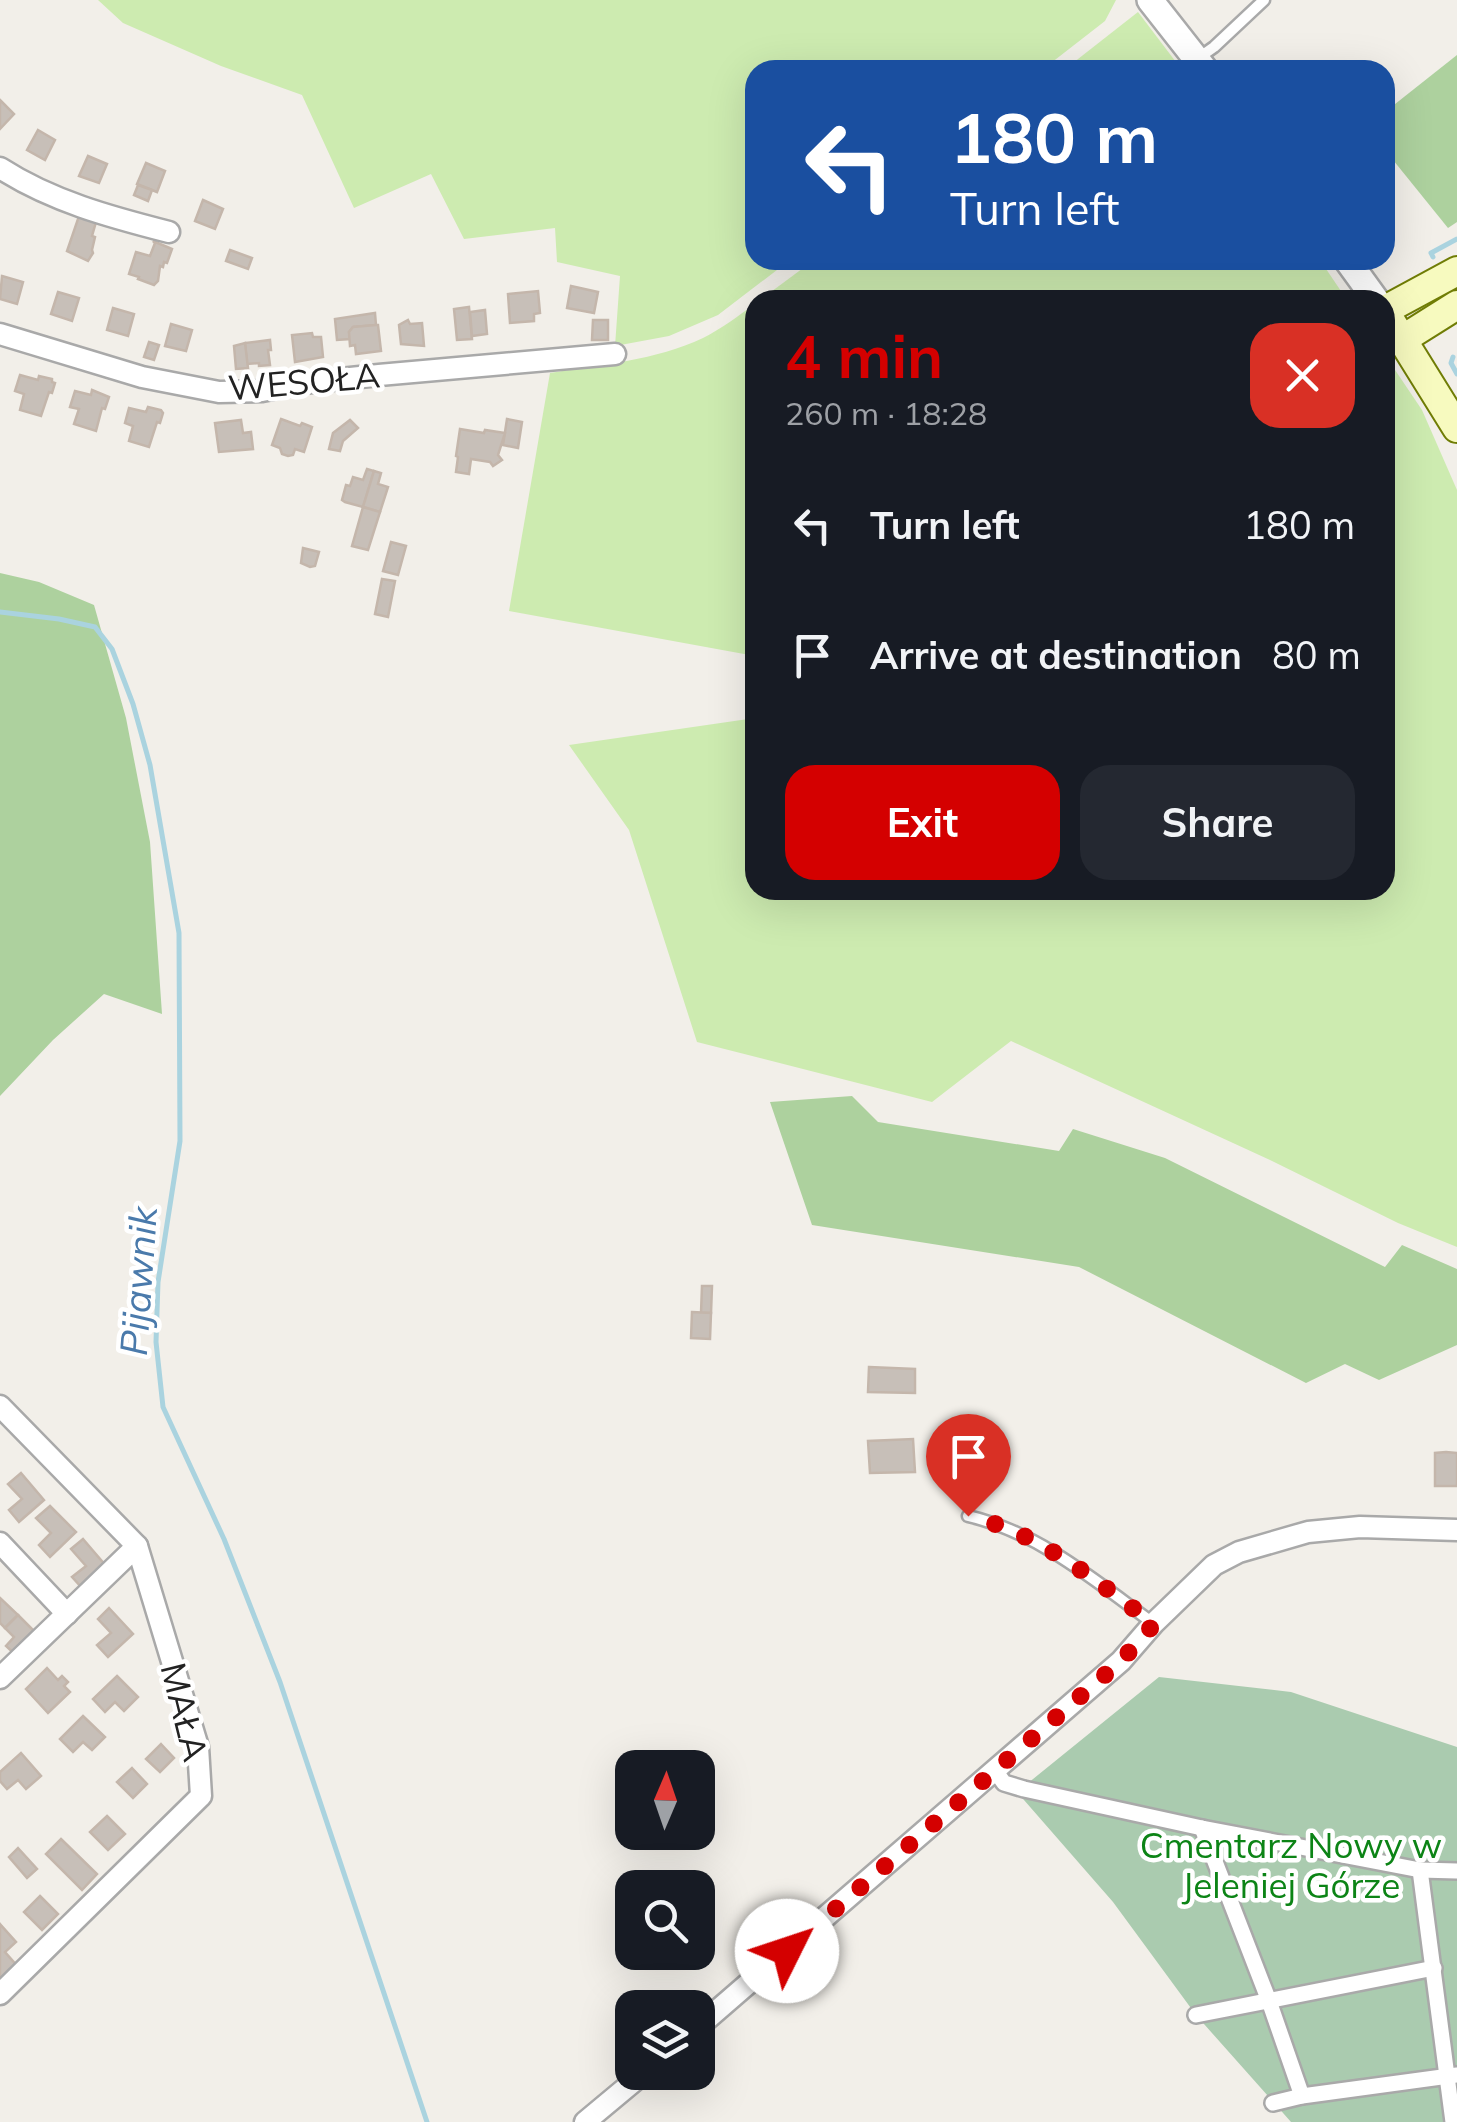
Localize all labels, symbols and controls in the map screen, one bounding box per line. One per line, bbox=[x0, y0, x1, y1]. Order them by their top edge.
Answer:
text: 180 m bbox=[950, 93, 1158, 181]
icon: left bbox=[785, 100, 915, 230]
text: Turn left bbox=[950, 180, 1119, 236]
text: 4 min bbox=[785, 318, 943, 393]
button: close bbox=[1250, 323, 1355, 428]
street label: WESOŁA bbox=[226, 352, 382, 410]
text: 260 m · 18:28 bbox=[785, 393, 987, 433]
icon: left bbox=[785, 498, 840, 553]
text: Turn left bbox=[870, 501, 1020, 549]
text: 180 m bbox=[1243, 501, 1355, 549]
icon: arrive bbox=[785, 628, 840, 683]
text: Arrive at destination bbox=[870, 631, 1242, 679]
text: 80 m bbox=[1272, 631, 1361, 679]
button: Exit bbox=[785, 765, 1060, 880]
button: Share bbox=[1080, 765, 1355, 880]
water label: Pijawnik bbox=[109, 1203, 167, 1357]
pin bbox=[926, 1414, 1011, 1517]
icon: arrive bbox=[941, 1429, 996, 1484]
street label: MAŁA bbox=[152, 1658, 218, 1766]
north arrow bbox=[615, 1750, 715, 1850]
map controls bbox=[615, 1750, 715, 2090]
park label: Cmentarz Nowy w Jeleniej Górze bbox=[1140, 1823, 1442, 1907]
button: search bbox=[615, 1870, 715, 1970]
position arrow bbox=[735, 1899, 839, 2003]
button: layers bbox=[615, 1990, 715, 2090]

